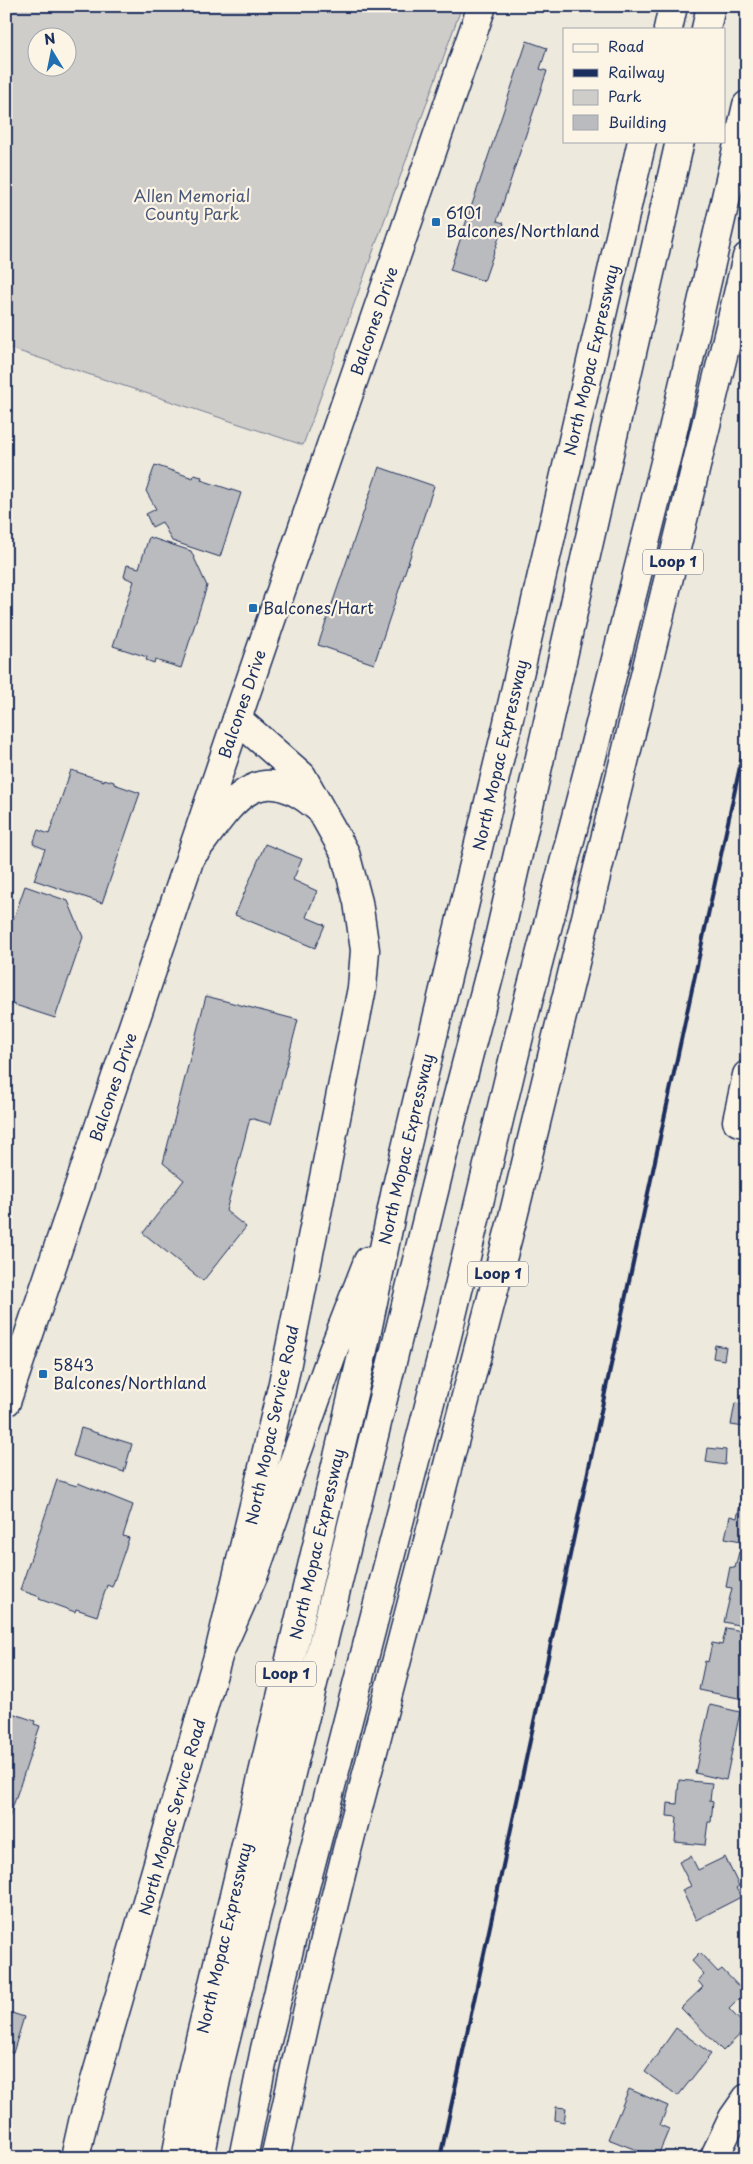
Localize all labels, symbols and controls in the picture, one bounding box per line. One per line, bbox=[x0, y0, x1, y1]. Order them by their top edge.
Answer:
text: N bbox=[42, 27, 57, 50]
north arrow bbox=[28, 28, 78, 78]
legend bbox=[563, 28, 726, 142]
text: Road bbox=[608, 34, 644, 57]
text: Railway bbox=[608, 60, 665, 83]
text: Park bbox=[608, 84, 642, 107]
text: Building bbox=[608, 110, 667, 133]
park label: Allen Memorial County Park bbox=[134, 183, 250, 225]
place label: 6101 Balcones/Northland bbox=[446, 200, 600, 242]
marker: 6101 Balcones/Northland bbox=[430, 216, 442, 228]
street label: North Mopac Expressway bbox=[556, 262, 624, 458]
street label: Balcones Drive bbox=[343, 263, 403, 378]
road number: Loop 1 bbox=[643, 550, 703, 574]
place label: Balcones/Hart bbox=[263, 595, 374, 619]
marker: Balcones/Hart bbox=[247, 602, 259, 614]
street label: Balcones Drive bbox=[211, 646, 271, 761]
street label: North Mopac Expressway bbox=[465, 657, 533, 853]
street label: Balcones Drive bbox=[82, 1029, 142, 1144]
street label: North Mopac Expressway bbox=[371, 1051, 439, 1247]
road number: Loop 1 bbox=[468, 1262, 528, 1286]
street label: North Mopac Service Road bbox=[238, 1323, 304, 1527]
place label: 5843 Balcones/Northland bbox=[53, 1352, 207, 1394]
marker: 5843 Balcones/Northland bbox=[37, 1368, 49, 1380]
street label: North Mopac Expressway bbox=[282, 1446, 350, 1642]
road number: Loop 1 bbox=[256, 1662, 316, 1686]
street label: North Mopac Service Road bbox=[131, 1716, 211, 1918]
street label: North Mopac Expressway bbox=[189, 1840, 257, 2036]

